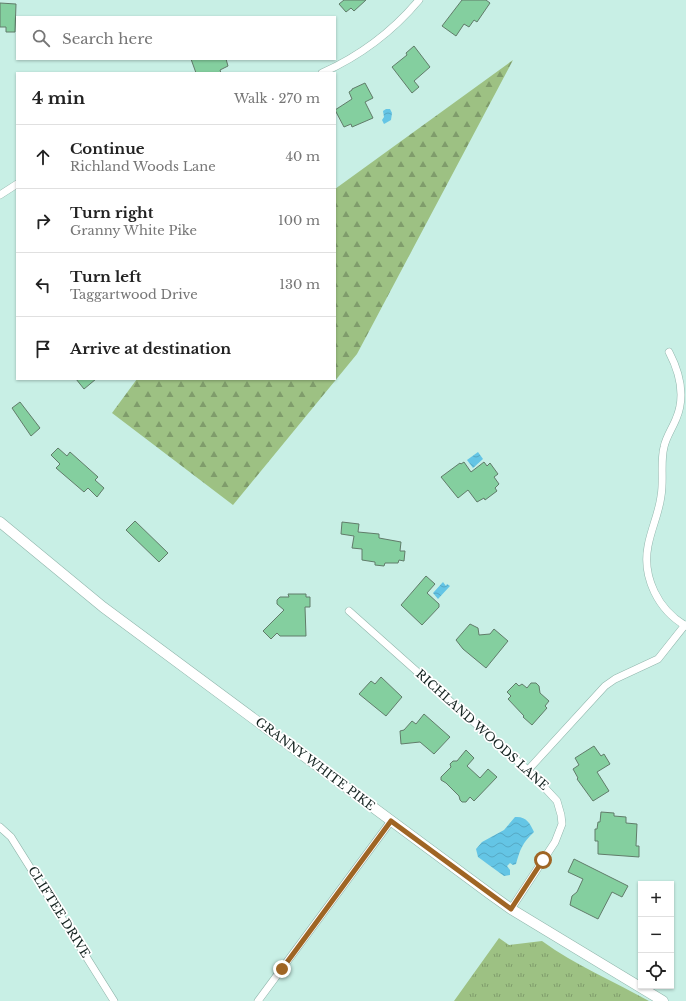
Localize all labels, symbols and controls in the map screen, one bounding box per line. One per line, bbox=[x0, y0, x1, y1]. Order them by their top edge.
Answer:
search box bbox=[16, 16, 336, 60]
icon: search bbox=[30, 27, 52, 49]
text: Search here bbox=[62, 29, 153, 48]
text: 4 min bbox=[32, 88, 85, 109]
text: Walk · 270 m bbox=[234, 90, 320, 107]
text: Continue bbox=[70, 139, 145, 158]
icon: ahead bbox=[32, 146, 54, 168]
text: 40 m bbox=[285, 148, 320, 165]
text: Richland Woods Lane bbox=[70, 158, 216, 175]
text: Turn right bbox=[70, 203, 153, 222]
icon: right bbox=[32, 210, 54, 232]
text: 100 m bbox=[278, 212, 320, 229]
text: Granny White Pike bbox=[70, 222, 197, 239]
text: Turn left bbox=[70, 267, 141, 286]
icon: left bbox=[32, 274, 54, 296]
text: 130 m bbox=[279, 276, 320, 293]
text: Taggartwood Drive bbox=[70, 286, 198, 303]
icon: arrive bbox=[32, 338, 54, 360]
text: Arrive at destination bbox=[70, 339, 231, 358]
street label: RICHLAND WOODS LANE bbox=[413, 666, 552, 793]
street label: GRANNY WHITE PIKE bbox=[253, 714, 378, 814]
route start bbox=[534, 851, 552, 869]
street label: CLIFTEE DRIVE bbox=[25, 863, 94, 960]
map controls bbox=[638, 881, 674, 989]
button: + bbox=[638, 881, 674, 917]
button: − bbox=[638, 917, 674, 953]
button: locate bbox=[638, 953, 674, 989]
route end bbox=[273, 960, 291, 978]

